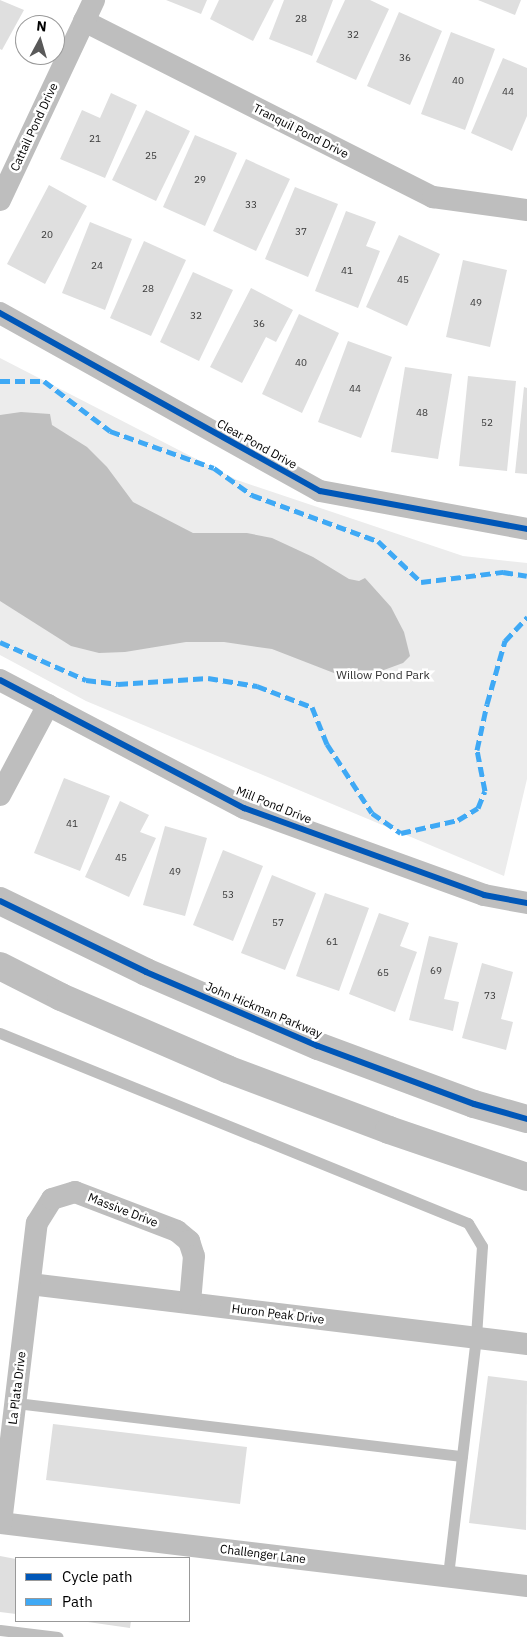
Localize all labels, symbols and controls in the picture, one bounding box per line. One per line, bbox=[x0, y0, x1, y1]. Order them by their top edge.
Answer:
house number: 28 bbox=[295, 13, 307, 25]
north arrow bbox=[15, 15, 65, 65]
text: N bbox=[35, 17, 47, 36]
house number: 32 bbox=[347, 29, 359, 41]
house number: 36 bbox=[399, 52, 411, 64]
house number: 40 bbox=[452, 75, 464, 87]
street label: Cattail Pond Drive bbox=[7, 81, 61, 173]
house number: 44 bbox=[502, 86, 514, 98]
street label: Tranquil Pond Drive bbox=[251, 101, 351, 161]
house number: 21 bbox=[89, 133, 101, 145]
house number: 25 bbox=[145, 150, 157, 162]
house number: 29 bbox=[194, 174, 206, 186]
house number: 33 bbox=[245, 199, 257, 211]
house number: 37 bbox=[295, 226, 307, 238]
house number: 20 bbox=[41, 229, 53, 241]
house number: 24 bbox=[91, 260, 103, 272]
house number: 41 bbox=[341, 265, 353, 277]
house number: 45 bbox=[397, 274, 409, 286]
house number: 28 bbox=[142, 283, 154, 295]
house number: 49 bbox=[470, 297, 482, 309]
house number: 32 bbox=[190, 310, 202, 322]
house number: 36 bbox=[253, 318, 265, 330]
house number: 40 bbox=[295, 357, 307, 369]
house number: 44 bbox=[349, 383, 361, 395]
house number: 48 bbox=[416, 407, 428, 419]
street label: Clear Pond Drive bbox=[215, 416, 299, 472]
house number: 52 bbox=[481, 417, 493, 429]
park label: Willow Pond Park bbox=[336, 668, 430, 682]
street label: Mill Pond Drive bbox=[234, 783, 314, 827]
house number: 41 bbox=[66, 818, 78, 830]
house number: 45 bbox=[115, 852, 127, 864]
house number: 49 bbox=[169, 866, 181, 878]
house number: 53 bbox=[222, 889, 234, 901]
house number: 57 bbox=[272, 917, 284, 929]
house number: 61 bbox=[326, 936, 338, 948]
house number: 69 bbox=[430, 965, 442, 977]
house number: 65 bbox=[377, 967, 389, 979]
street label: John Hickman Parkway bbox=[203, 979, 325, 1041]
house number: 73 bbox=[484, 990, 496, 1002]
street label: Massive Drive bbox=[86, 1190, 160, 1230]
street label: Huron Peak Drive bbox=[231, 1301, 325, 1327]
street label: La Plata Drive bbox=[5, 1351, 29, 1425]
street label: Challenger Lane bbox=[219, 1542, 307, 1566]
legend bbox=[15, 1557, 190, 1622]
text: Cycle path bbox=[62, 1567, 133, 1586]
text: Path bbox=[62, 1592, 93, 1611]

